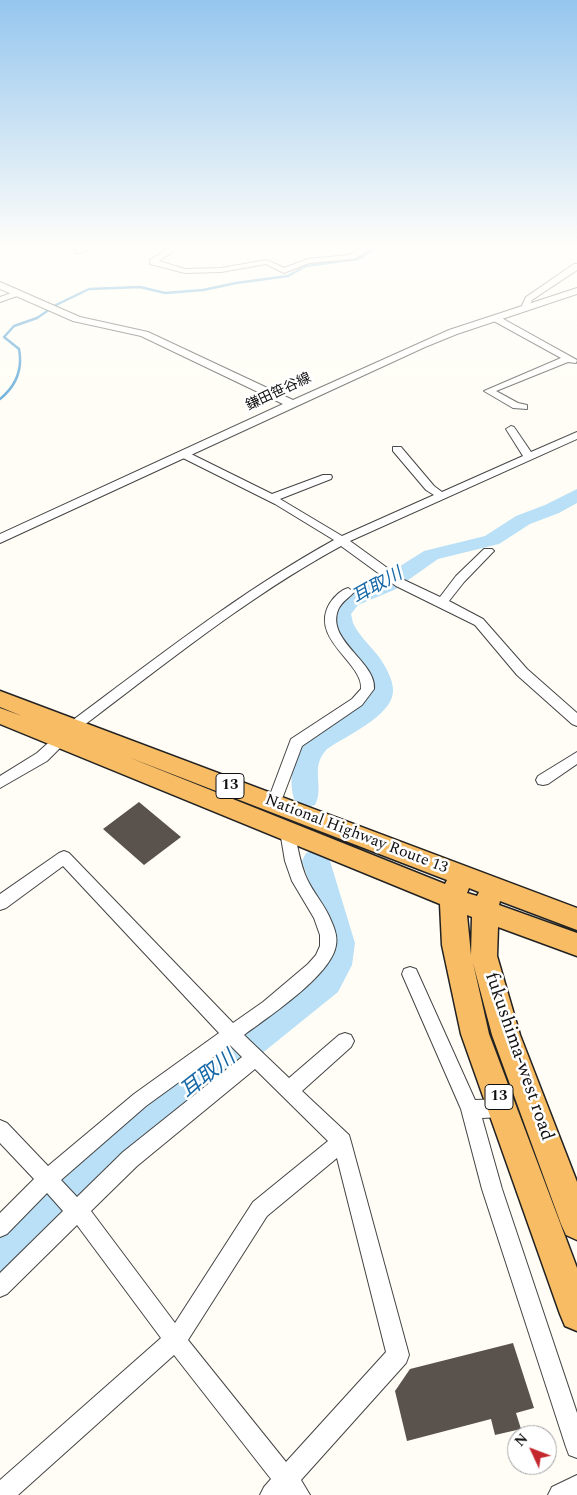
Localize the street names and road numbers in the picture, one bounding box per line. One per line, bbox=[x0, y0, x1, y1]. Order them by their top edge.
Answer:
street label: 鎌田笹谷線 bbox=[244, 371, 314, 415]
road number: 13 bbox=[216, 774, 244, 798]
street label: National Highway Route 13 bbox=[262, 791, 450, 879]
street label: fukushima-west road bbox=[479, 970, 557, 1144]
road number: 13 bbox=[485, 1084, 513, 1110]

